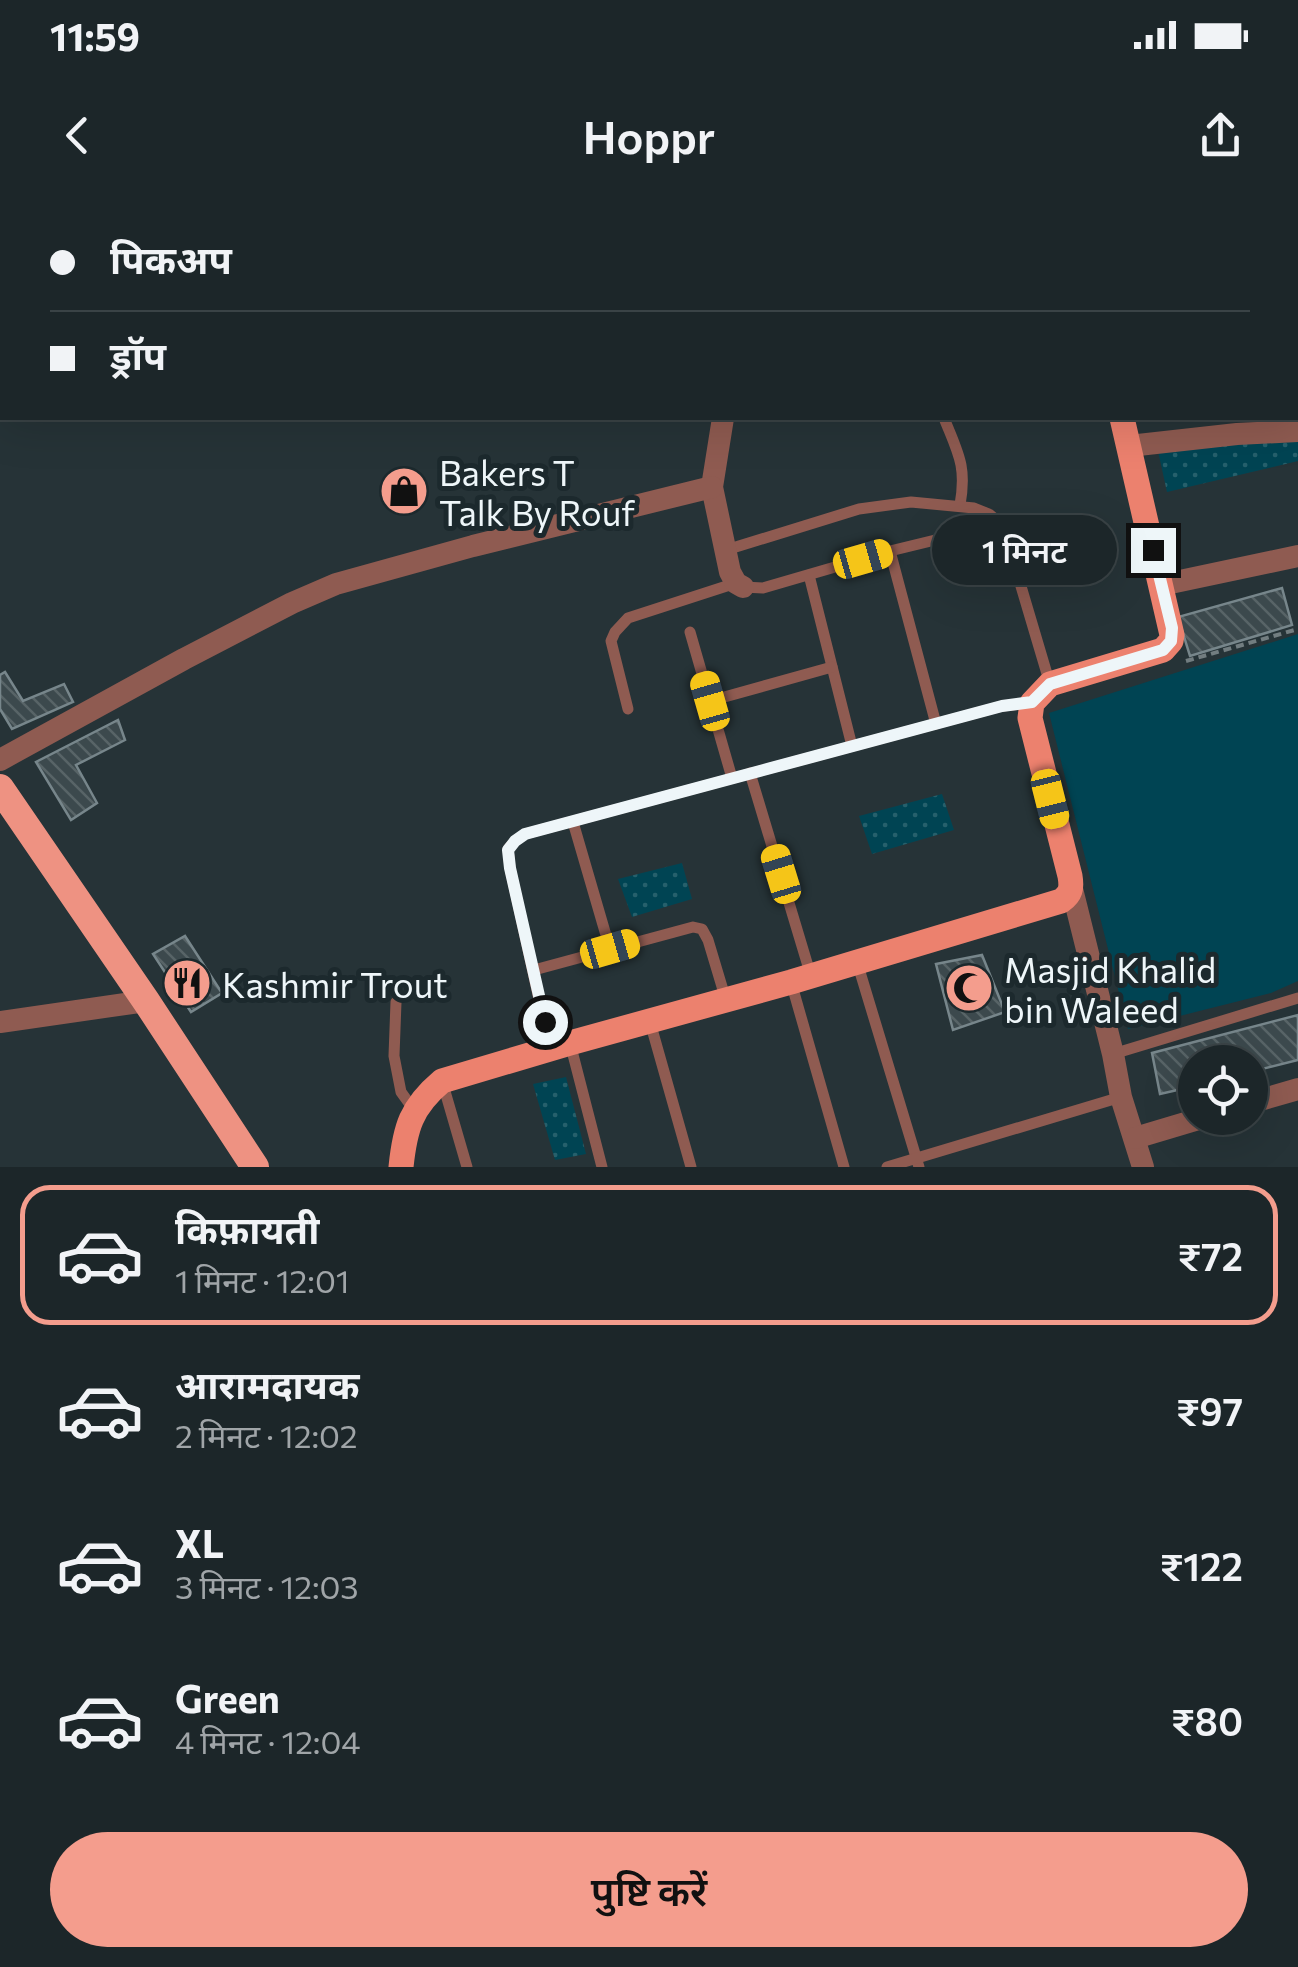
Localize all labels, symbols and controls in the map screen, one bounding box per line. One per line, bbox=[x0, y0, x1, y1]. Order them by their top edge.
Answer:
text: 11:59 bbox=[50, 12, 140, 59]
icon: back bbox=[50, 108, 105, 163]
text: Hoppr bbox=[583, 108, 715, 163]
icon: share bbox=[1193, 108, 1248, 163]
text: पिकअप bbox=[110, 235, 232, 282]
text: ड्रॉप bbox=[110, 331, 166, 378]
place label: Bakers T Talk By Rouf bbox=[439, 450, 635, 533]
shop icon: Bakers T Talk By Rouf bbox=[378, 465, 430, 517]
callout: 1 मिनट bbox=[933, 515, 1118, 585]
route end bbox=[1131, 528, 1176, 573]
text: 1 मिनट bbox=[982, 530, 1067, 570]
car bbox=[830, 536, 896, 582]
car bbox=[687, 668, 733, 734]
car bbox=[1028, 766, 1072, 832]
car bbox=[758, 841, 804, 907]
car bbox=[577, 926, 643, 972]
place label: Masjid Khalid bin Waleed bbox=[1004, 947, 1216, 1030]
restaurant icon: Kashmir Trout bbox=[161, 957, 213, 1009]
place label: Kashmir Trout bbox=[222, 962, 448, 1005]
mosque icon: Masjid Khalid bin Waleed bbox=[943, 962, 995, 1014]
route start bbox=[523, 1000, 568, 1045]
map controls bbox=[1178, 1045, 1268, 1135]
button: locate bbox=[1178, 1045, 1268, 1135]
text: किफ़ायती bbox=[175, 1205, 319, 1252]
icon: car bbox=[55, 1210, 145, 1300]
text: ₹72 bbox=[1178, 1232, 1243, 1279]
text: 1 मिनट · 12:01 bbox=[175, 1260, 349, 1300]
text: आरामदायक bbox=[175, 1360, 359, 1407]
icon: car bbox=[55, 1365, 145, 1455]
text: ₹97 bbox=[1176, 1387, 1243, 1434]
text: 2 मिनट · 12:02 bbox=[175, 1415, 358, 1455]
text: XL bbox=[175, 1519, 224, 1566]
icon: car bbox=[55, 1520, 145, 1610]
text: ₹122 bbox=[1160, 1542, 1243, 1589]
text: 3 मिनट · 12:03 bbox=[175, 1566, 359, 1606]
text: Green bbox=[175, 1674, 280, 1721]
icon: car bbox=[55, 1675, 145, 1765]
text: ₹80 bbox=[1171, 1697, 1243, 1744]
text: 4 मिनट · 12:04 bbox=[175, 1721, 361, 1761]
button: पुष्टि करें bbox=[50, 1832, 1248, 1947]

